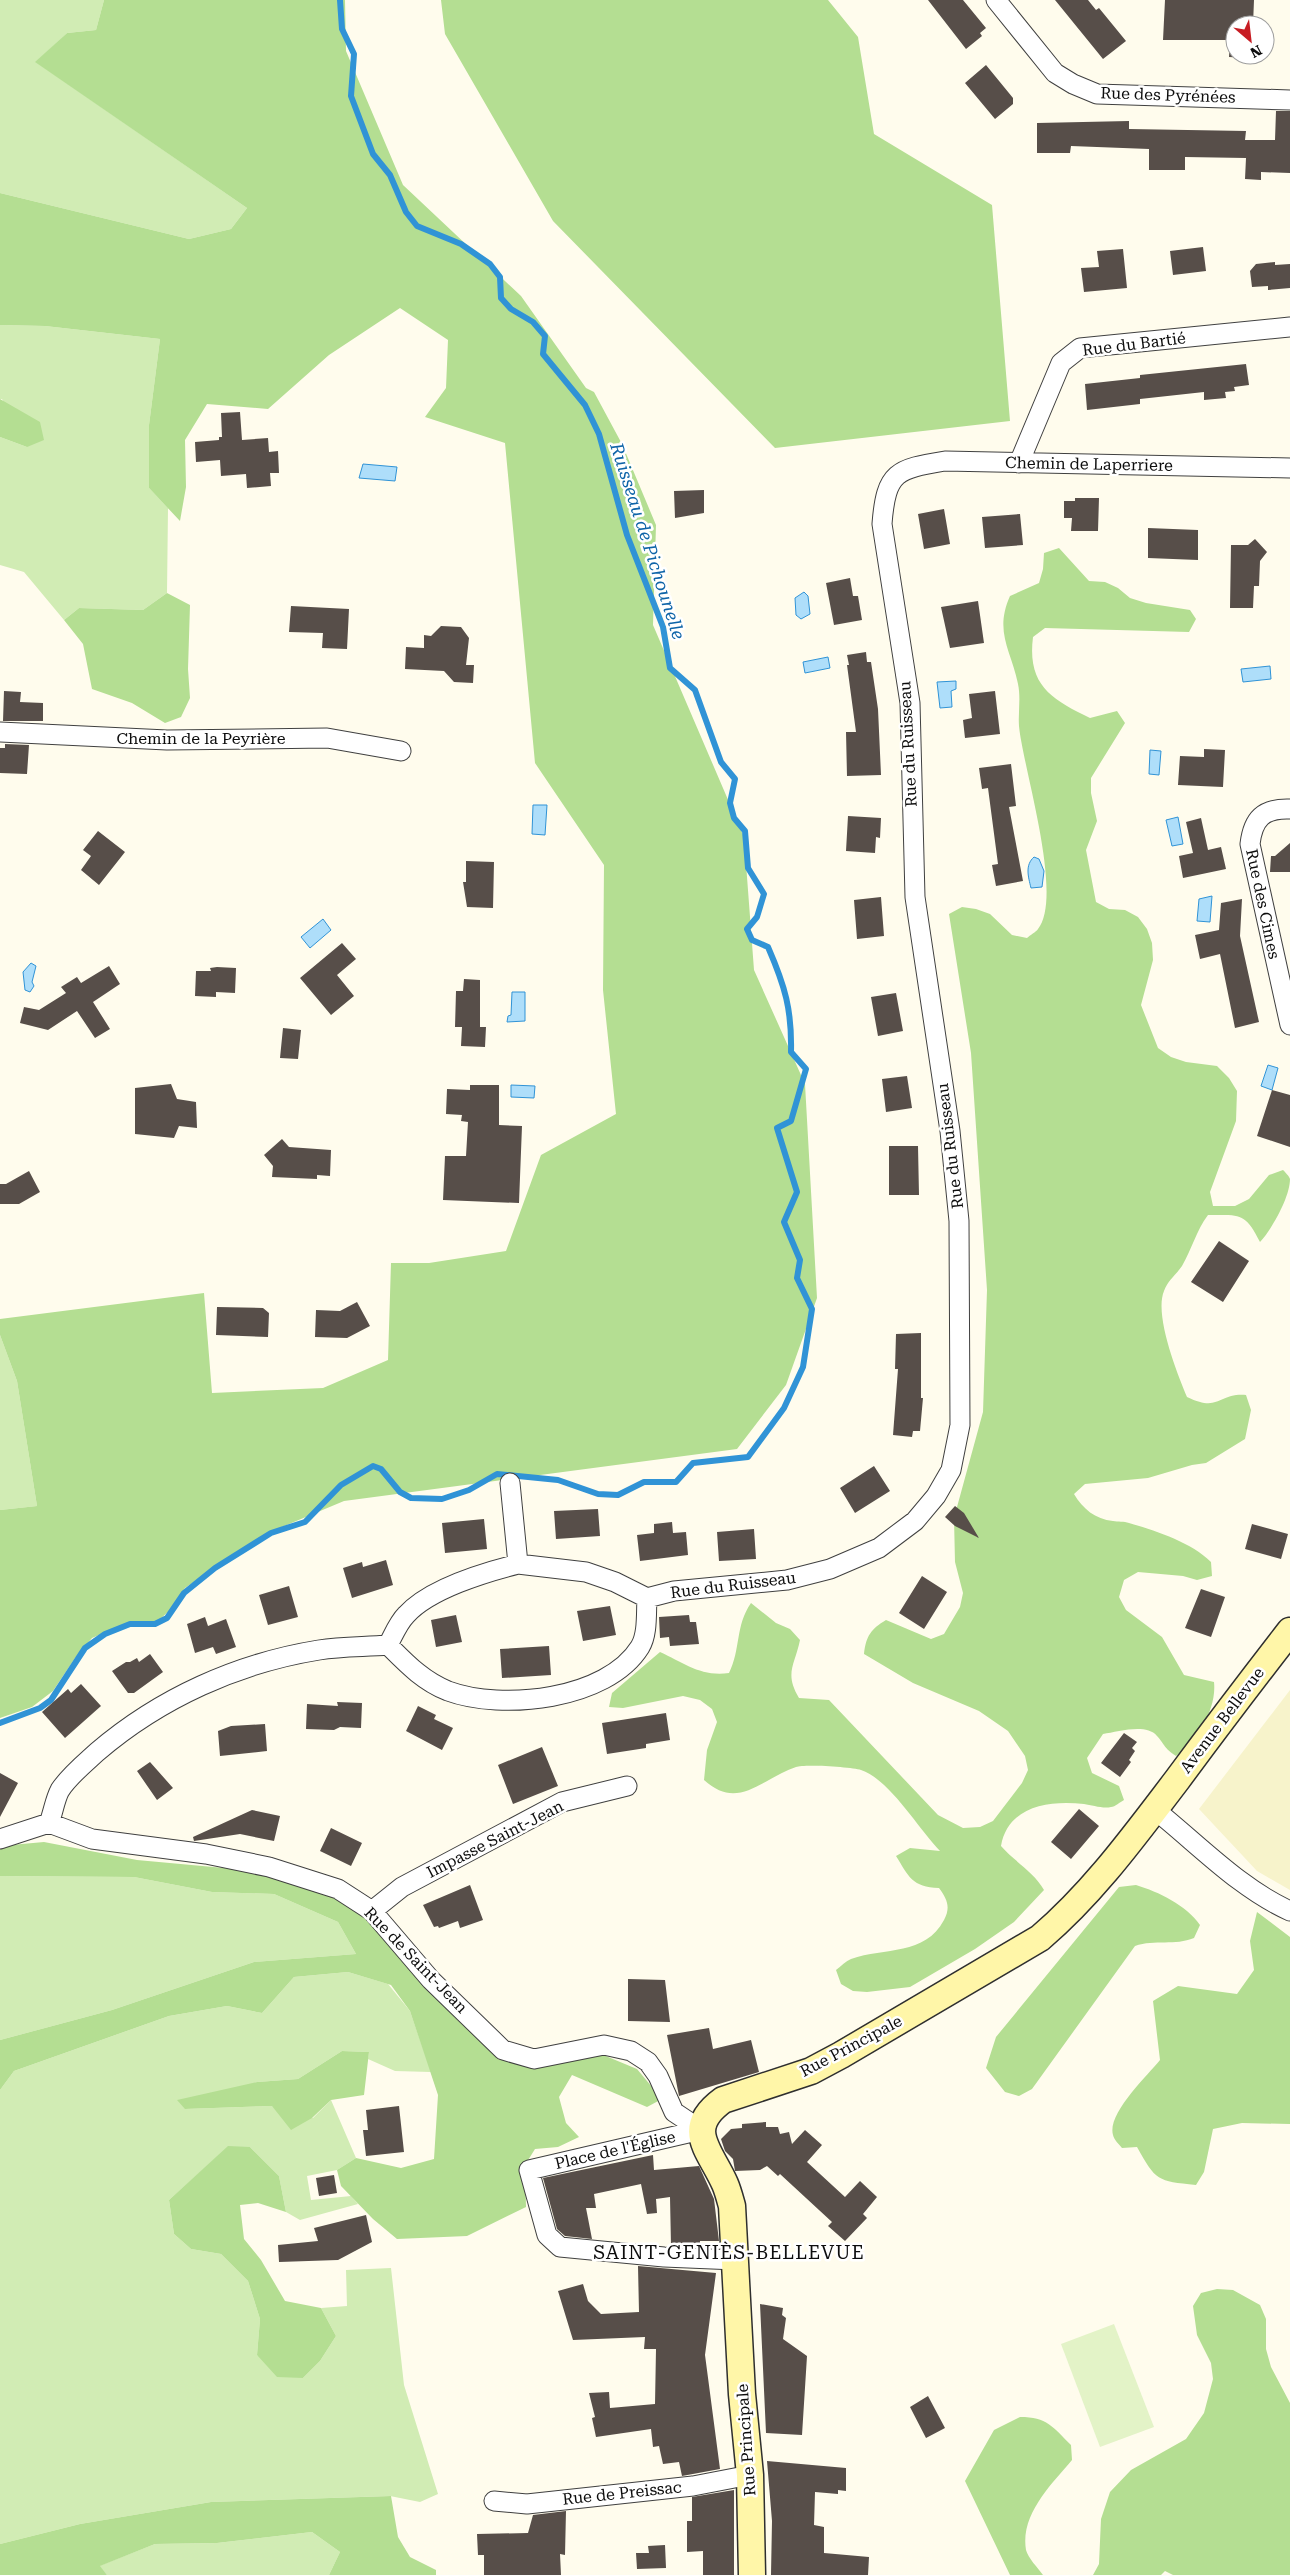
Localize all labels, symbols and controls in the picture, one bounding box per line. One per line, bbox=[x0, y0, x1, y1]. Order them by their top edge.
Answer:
north arrow bbox=[1225, 15, 1275, 65]
text: N bbox=[1247, 42, 1265, 61]
street label: Rue des Pyrénées bbox=[1100, 83, 1236, 107]
street label: Rue du Bartié bbox=[1081, 328, 1187, 360]
water label: Ruisseau de Pichounelle bbox=[606, 439, 690, 642]
street label: Chemin de Laperriere bbox=[1005, 453, 1173, 475]
street label: Rue du Ruisseau bbox=[895, 680, 921, 808]
street label: Chemin de la Peyrière bbox=[116, 729, 286, 748]
street label: Rue des Cimes bbox=[1242, 847, 1284, 961]
street label: Rue du Ruisseau bbox=[933, 1082, 967, 1210]
street label: Rue du Ruisseau bbox=[669, 1568, 797, 1602]
street label: Avenue Bellevue bbox=[1176, 1663, 1268, 1777]
street label: Impasse Saint-Jean bbox=[423, 1796, 567, 1882]
street label: Rue de Saint-Jean bbox=[360, 1903, 472, 2017]
street label: Rue Principale bbox=[797, 2011, 905, 2081]
street label: Place de l'Église bbox=[553, 2127, 677, 2173]
district label: SAINT-GENIÈS-BELLEVUE bbox=[593, 2241, 865, 2264]
street label: Rue Principale bbox=[733, 2383, 759, 2497]
street label: Rue de Preissac bbox=[561, 2477, 683, 2509]

